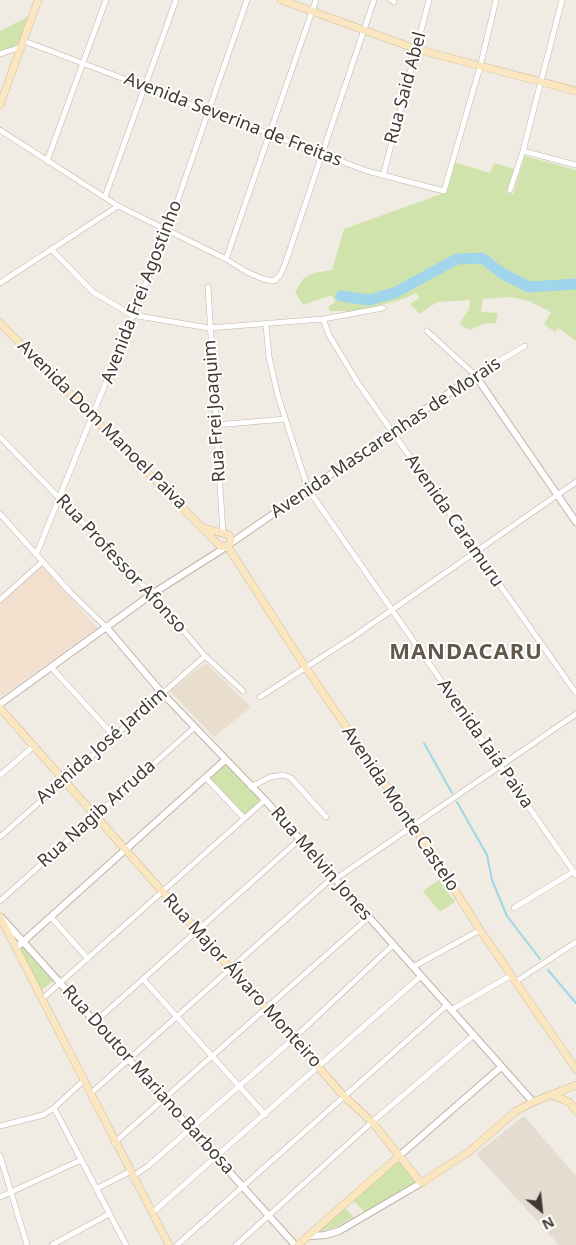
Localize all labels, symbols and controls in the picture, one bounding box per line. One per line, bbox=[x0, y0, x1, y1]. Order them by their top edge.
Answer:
street label: Rua Said Abel bbox=[381, 30, 431, 146]
street label: Avenida Severina de Freitas bbox=[121, 68, 345, 172]
street label: Avenida Frei Agostinho bbox=[97, 197, 187, 387]
street label: Avenida Dom Manoel Paiva bbox=[13, 336, 191, 514]
street label: Rua Frei Joaquim bbox=[199, 339, 231, 483]
street label: Avenida Mascarenhas de Morais bbox=[267, 353, 505, 523]
street label: Avenida Caramuru bbox=[400, 450, 508, 592]
street label: Rua Professor Afonso bbox=[51, 490, 191, 638]
district label: MANDACARU bbox=[388, 640, 544, 666]
street label: Avenida Iaiá Paiva bbox=[432, 675, 538, 813]
street label: Avenida José Jardim bbox=[32, 683, 172, 809]
street label: Avenida Monte Castelo bbox=[337, 722, 463, 896]
street label: Rua Nagib Arruda bbox=[34, 755, 160, 873]
street label: Rua Melvin Jones bbox=[266, 803, 376, 925]
street label: Rua Major Álvaro Monteiro bbox=[158, 890, 326, 1072]
street label: Rua Doutor Mariano Barbosa bbox=[57, 981, 239, 1179]
north arrow bbox=[516, 1185, 566, 1235]
text: N bbox=[539, 1213, 558, 1235]

